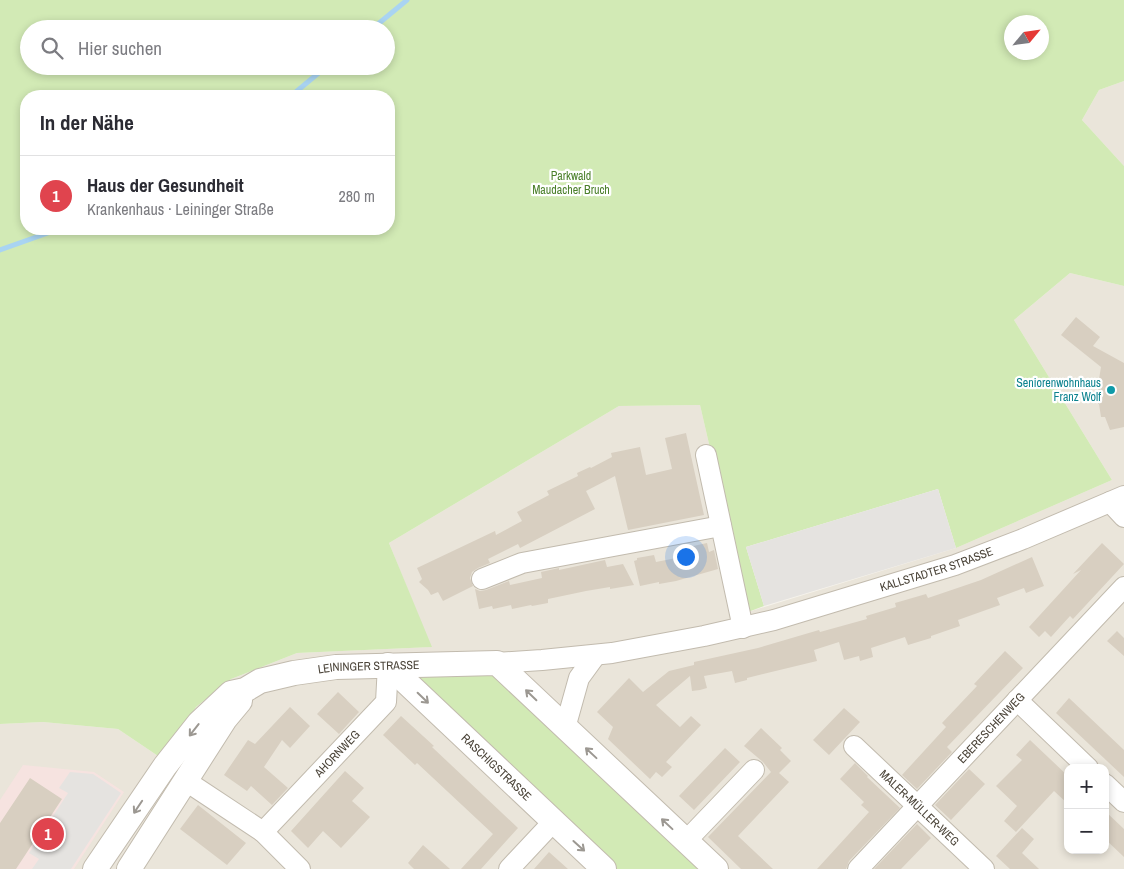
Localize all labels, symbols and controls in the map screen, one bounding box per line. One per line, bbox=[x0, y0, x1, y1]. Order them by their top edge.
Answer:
north arrow bbox=[1004, 15, 1049, 60]
search box bbox=[20, 20, 395, 75]
icon: search bbox=[38, 34, 66, 62]
text: Hier suchen bbox=[78, 35, 162, 61]
text: In der Nähe bbox=[40, 108, 134, 137]
park label: Parkwald Maudacher Bruch bbox=[532, 168, 610, 198]
text: Haus der Gesundheit bbox=[87, 172, 244, 198]
text: 1 bbox=[52, 185, 60, 207]
text: 280 m bbox=[339, 185, 375, 207]
text: Krankenhaus · Leininger Straße bbox=[87, 198, 274, 220]
place label: Seniorenwohnhaus Franz Wolf bbox=[1016, 375, 1101, 405]
marker: Seniorenwohnhaus Franz Wolf bbox=[1105, 384, 1117, 396]
street label: KALLSTADTER STRASSE bbox=[878, 543, 995, 595]
your location bbox=[673, 544, 699, 570]
street label: LEININGER STRASSE bbox=[317, 657, 420, 678]
one-way arrow bbox=[524, 689, 537, 701]
street label: EBERESCHENWEG bbox=[954, 689, 1028, 767]
one-way arrow bbox=[417, 692, 429, 705]
one-way arrow bbox=[188, 723, 199, 736]
street label: AHORNWEG bbox=[310, 727, 363, 781]
street label: RASCHIGSTRASSE bbox=[458, 730, 535, 804]
one-way arrow bbox=[585, 747, 598, 759]
map controls bbox=[1064, 764, 1109, 854]
button: + bbox=[1064, 764, 1109, 809]
street label: MALER-MÜLLER-WEG bbox=[876, 766, 963, 849]
one-way arrow bbox=[132, 800, 143, 814]
button: − bbox=[1064, 809, 1109, 854]
pin: 1 bbox=[32, 815, 64, 853]
one-way arrow bbox=[661, 818, 674, 830]
one-way arrow bbox=[572, 840, 585, 851]

